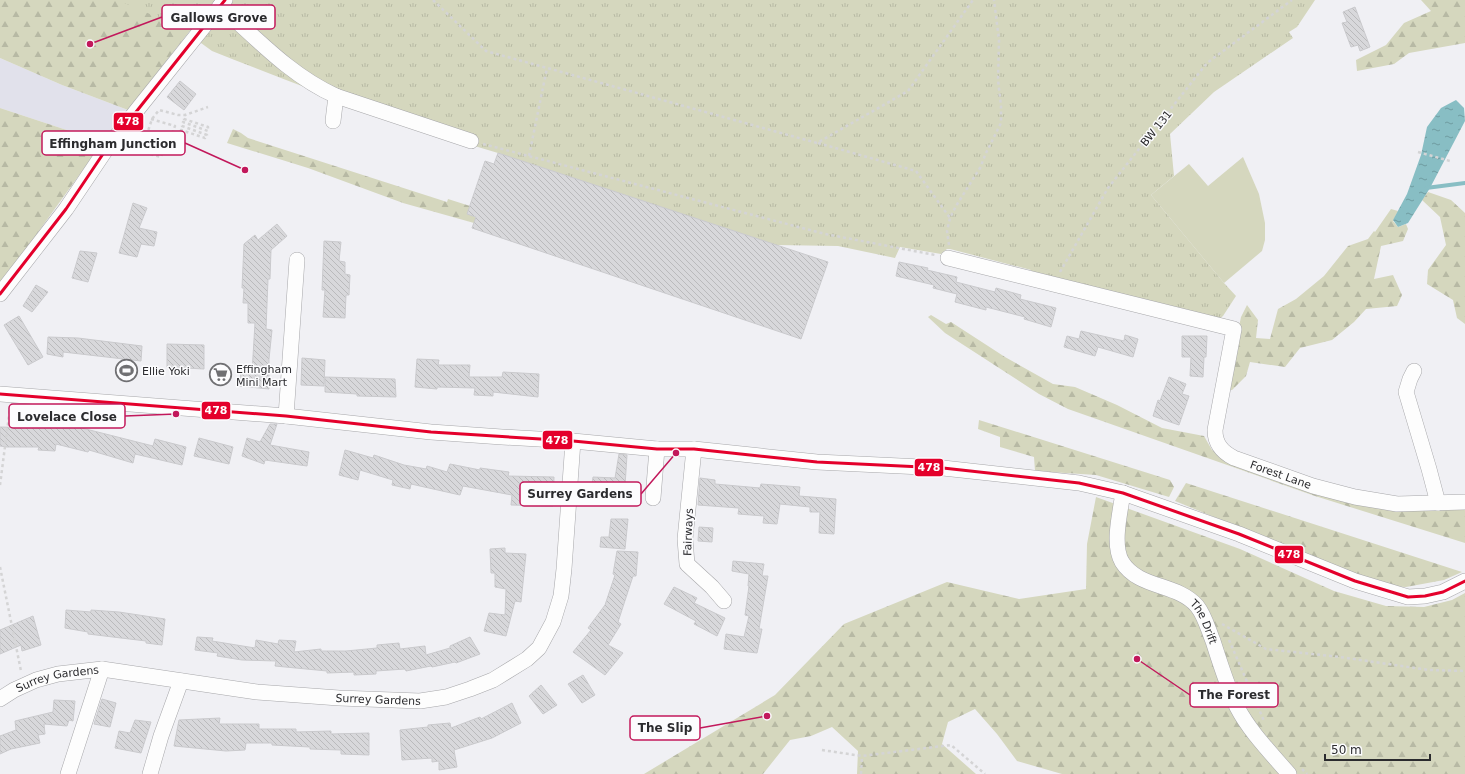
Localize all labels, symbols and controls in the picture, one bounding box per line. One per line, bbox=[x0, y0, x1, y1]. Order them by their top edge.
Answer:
callout: Gallows Grove bbox=[162, 5, 275, 29]
text: Gallows Grove bbox=[171, 11, 267, 25]
street label: BW 131 bbox=[1138, 108, 1175, 149]
line badge: 478 bbox=[113, 112, 144, 131]
text: 478 bbox=[117, 115, 139, 128]
callout: Effingham Junction bbox=[42, 131, 185, 155]
text: Effingham Junction bbox=[49, 137, 177, 151]
sports icon: Ellie Yoki bbox=[113, 358, 139, 384]
supermarket icon: Effingham Mini Mart bbox=[208, 362, 234, 388]
place label: Effingham Mini Mart bbox=[236, 363, 292, 389]
place label: Ellie Yoki bbox=[142, 365, 190, 378]
line badge: 478 bbox=[201, 401, 231, 420]
callout: Lovelace Close bbox=[9, 404, 125, 428]
text: 478 bbox=[205, 404, 227, 417]
text: Lovelace Close bbox=[17, 410, 117, 424]
line badge: 478 bbox=[542, 430, 573, 450]
text: 478 bbox=[546, 434, 568, 447]
line badge: 478 bbox=[914, 458, 944, 477]
street label: Forest Lane bbox=[1248, 458, 1313, 492]
text: 478 bbox=[918, 461, 940, 474]
callout: Surrey Gardens bbox=[520, 482, 641, 506]
text: Surrey Gardens bbox=[527, 487, 633, 501]
street label: Fairways bbox=[681, 508, 696, 556]
line badge: 478 bbox=[1274, 545, 1304, 564]
text: 478 bbox=[1278, 548, 1300, 561]
street label: The Drift bbox=[1187, 596, 1220, 646]
street label: Surrey Gardens bbox=[14, 663, 100, 695]
callout: The Forest bbox=[1190, 683, 1278, 707]
text: The Forest bbox=[1198, 688, 1270, 702]
street label: Surrey Gardens bbox=[335, 692, 421, 708]
callout: The Slip bbox=[630, 716, 700, 740]
text: The Slip bbox=[638, 721, 693, 735]
scale bar bbox=[1325, 736, 1430, 762]
text: 50 m bbox=[1331, 743, 1362, 757]

